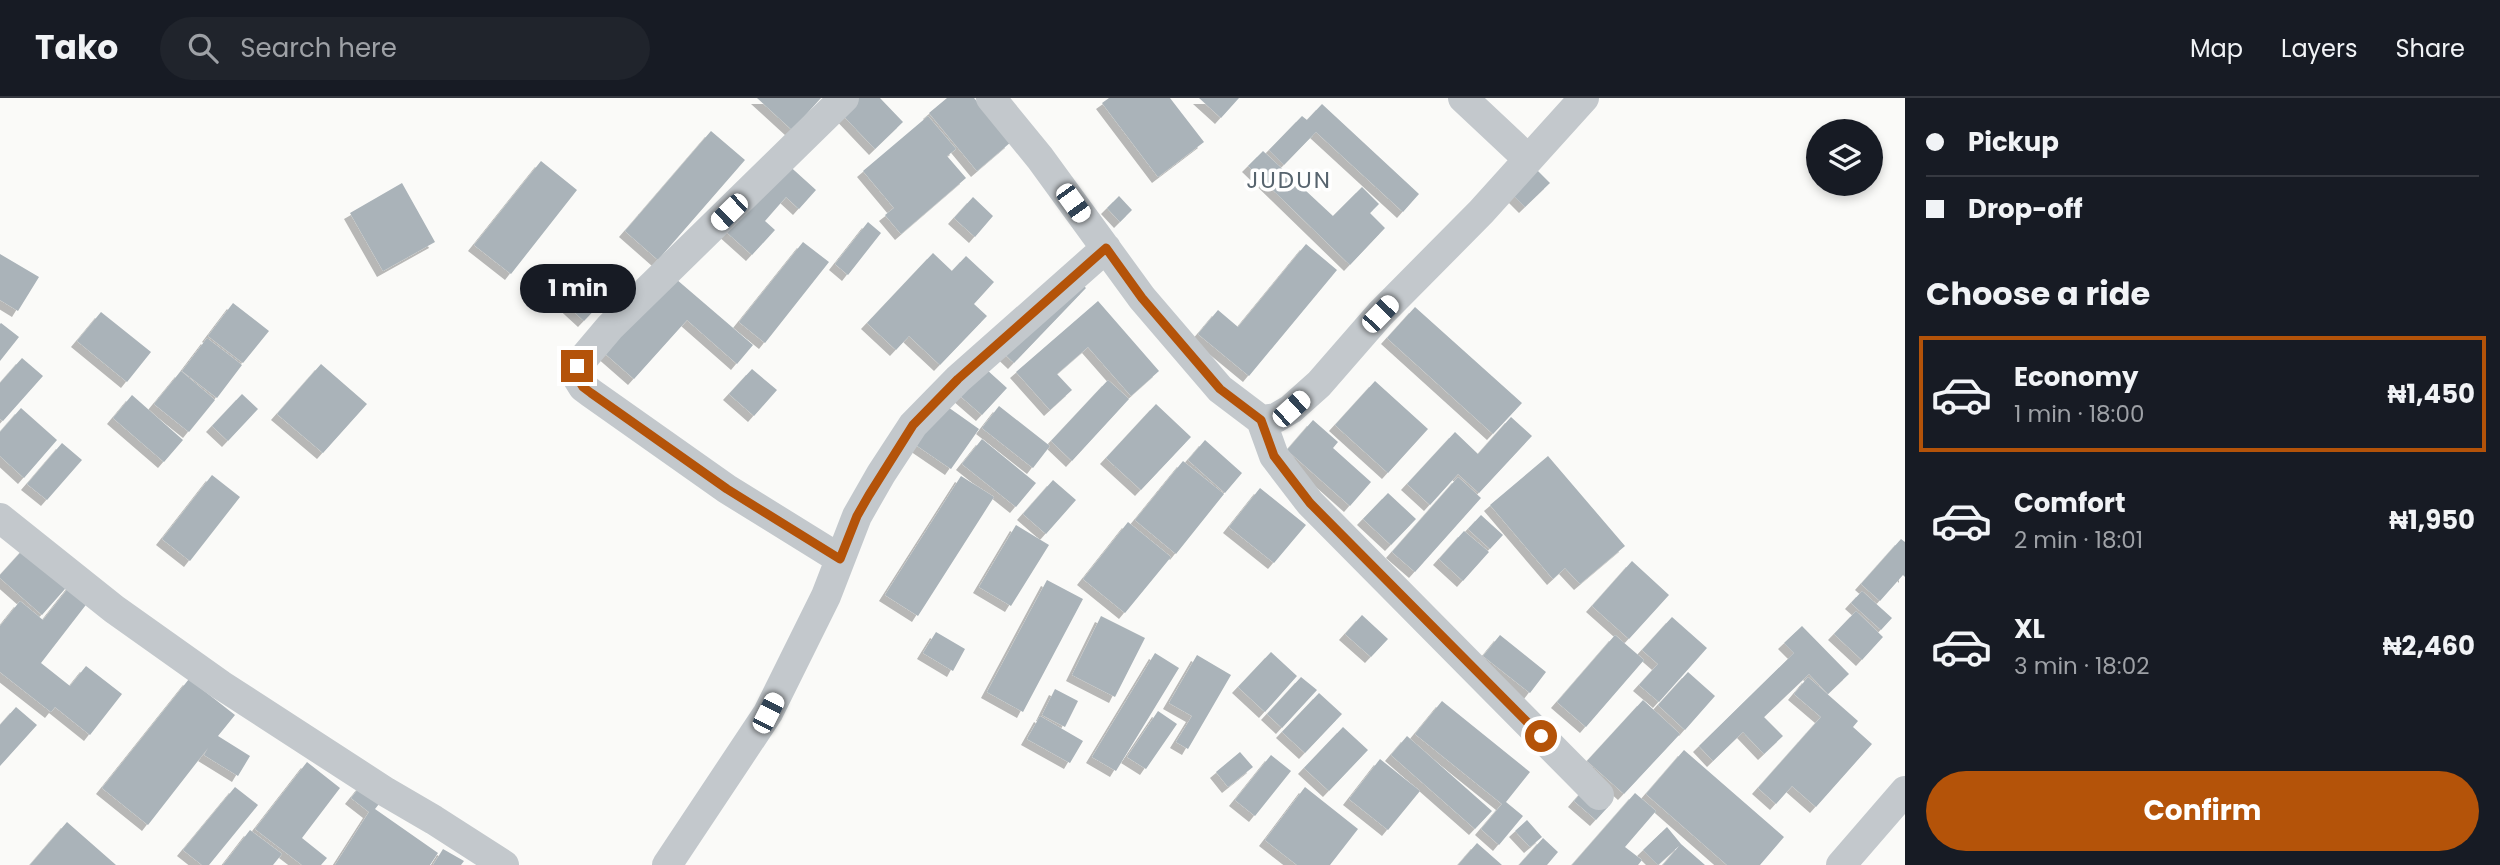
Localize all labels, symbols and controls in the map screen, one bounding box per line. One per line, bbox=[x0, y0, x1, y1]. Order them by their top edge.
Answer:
search box bbox=[160, 17, 650, 80]
text: Tako bbox=[35, 24, 118, 71]
icon: search bbox=[184, 29, 222, 67]
text: Search here bbox=[240, 30, 397, 66]
text: Map bbox=[2190, 32, 2243, 65]
text: Layers bbox=[2281, 32, 2357, 65]
text: Share bbox=[2395, 32, 2465, 65]
map controls bbox=[1806, 119, 1883, 196]
button: layers bbox=[1806, 119, 1883, 196]
text: Pickup bbox=[1968, 124, 2059, 160]
district label: JUDUN bbox=[1246, 164, 1332, 196]
car bbox=[1053, 180, 1094, 226]
car bbox=[707, 190, 752, 234]
text: Drop-off bbox=[1968, 191, 2083, 227]
callout: 1 min bbox=[519, 264, 635, 314]
text: Choose a ride bbox=[1926, 271, 2150, 316]
text: 1 min bbox=[548, 272, 608, 304]
car bbox=[1358, 292, 1403, 336]
route end bbox=[561, 350, 593, 382]
text: Economy bbox=[2014, 359, 2138, 395]
icon: car bbox=[1930, 363, 1993, 426]
text: ₦1,450 bbox=[2388, 376, 2475, 412]
car bbox=[1269, 387, 1314, 431]
text: 1 min · 18:00 bbox=[2014, 398, 2144, 430]
text: Comfort bbox=[2014, 485, 2126, 521]
icon: car bbox=[1930, 489, 1993, 552]
text: ₦1,950 bbox=[2389, 502, 2475, 538]
text: 2 min · 18:01 bbox=[2014, 524, 2143, 556]
text: XL bbox=[2014, 611, 2045, 647]
icon: car bbox=[1930, 615, 1993, 678]
text: ₦2,460 bbox=[2383, 628, 2475, 664]
text: 3 min · 18:02 bbox=[2014, 650, 2149, 682]
car bbox=[750, 690, 787, 736]
route start bbox=[1525, 720, 1557, 752]
button: Confirm bbox=[1926, 771, 2479, 851]

